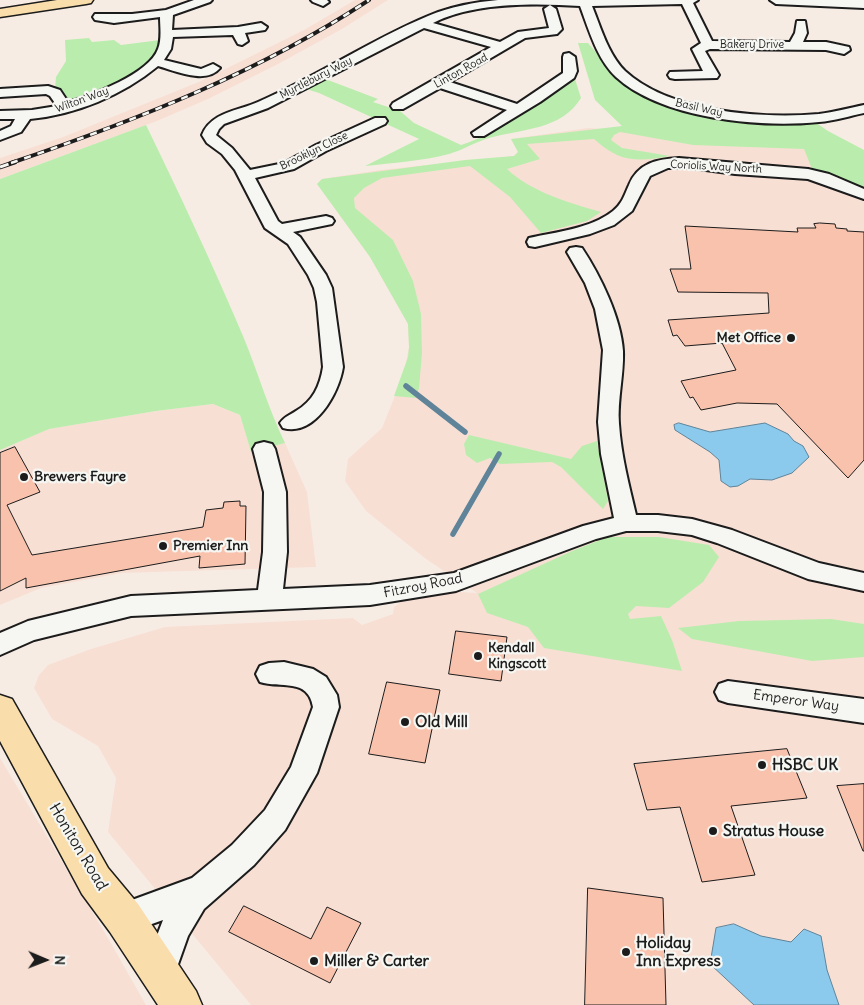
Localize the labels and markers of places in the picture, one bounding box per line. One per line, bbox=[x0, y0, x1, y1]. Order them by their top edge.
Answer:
place label: Met Office bbox=[717, 330, 781, 346]
marker: Met Office bbox=[785, 332, 797, 344]
place label: Brewers Fayre bbox=[34, 469, 126, 485]
marker: Brewers Fayre bbox=[18, 471, 30, 483]
place label: Premier Inn bbox=[173, 538, 248, 554]
marker: Premier Inn bbox=[157, 540, 169, 552]
place label: Kendall Kingscott bbox=[488, 640, 546, 672]
marker: Kendall Kingscott bbox=[472, 650, 484, 662]
place label: Old Mill bbox=[415, 712, 468, 732]
marker: Old Mill bbox=[399, 716, 411, 728]
place label: HSBC UK bbox=[772, 755, 838, 775]
marker: HSBC UK bbox=[756, 759, 768, 771]
place label: Stratus House bbox=[723, 821, 824, 841]
marker: Stratus House bbox=[707, 825, 719, 837]
place label: Holiday Inn Express bbox=[636, 933, 721, 971]
marker: Holiday Inn Express bbox=[620, 946, 632, 958]
place label: Miller & Carter bbox=[324, 951, 429, 971]
marker: Miller & Carter bbox=[308, 955, 320, 967]

